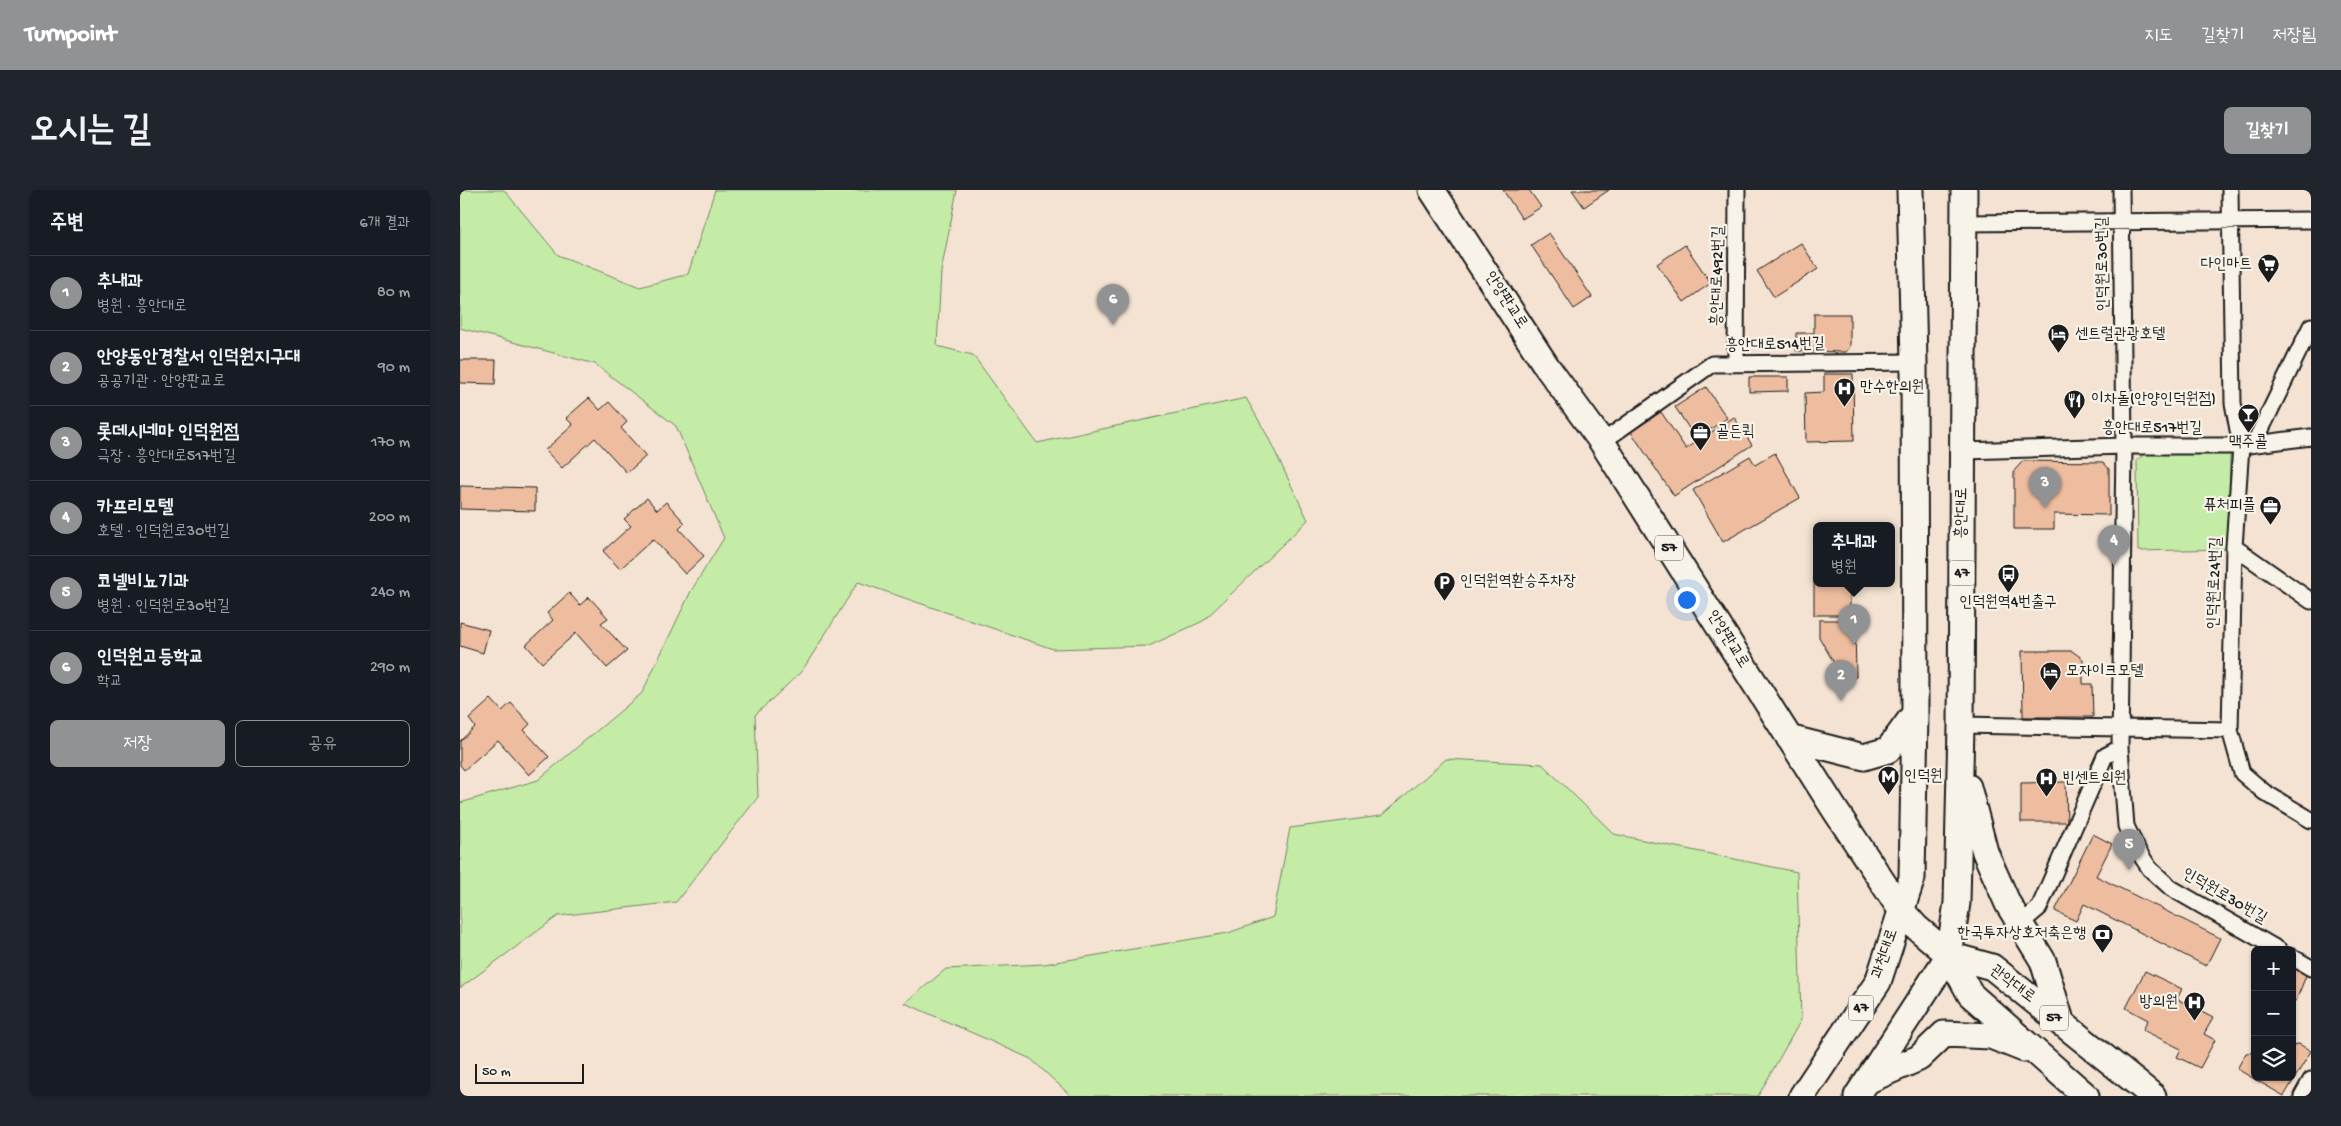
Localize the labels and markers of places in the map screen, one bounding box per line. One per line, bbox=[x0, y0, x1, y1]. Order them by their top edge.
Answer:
supermarket icon: 다인마트 bbox=[2256, 253, 2280, 284]
place label: 다인마트 bbox=[2201, 256, 2252, 275]
pin: 6 bbox=[1097, 284, 1129, 325]
hotel icon: 센트럴관광호텔 bbox=[2047, 323, 2071, 354]
place label: 센트럴관광호텔 bbox=[2075, 326, 2165, 345]
hospital icon: 만수한의원 bbox=[1832, 376, 1856, 407]
place label: 만수한의원 bbox=[1860, 379, 1924, 398]
restaurant icon: 이차돌(안양인덕원점) bbox=[2063, 388, 2087, 419]
place label: 이차돌(안양인덕원점) bbox=[2091, 391, 2216, 410]
bar icon: 맥주콜 bbox=[2236, 402, 2260, 433]
office icon: 골든퀵 bbox=[1688, 421, 1712, 452]
place label: 골든퀵 bbox=[1716, 424, 1755, 443]
place label: 맥주콜 bbox=[2229, 434, 2267, 453]
pin: 3 bbox=[2029, 467, 2061, 508]
office icon: 퓨처피플 bbox=[2259, 494, 2283, 525]
place label: 퓨처피플 bbox=[2204, 497, 2255, 516]
pin: 4 bbox=[2098, 525, 2130, 566]
bus stop icon: 인덕원역4번출구 bbox=[1996, 562, 2020, 593]
parking icon: 인덕원역환승주차장 bbox=[1432, 570, 1456, 601]
place label: 인덕원역환승주차장 bbox=[1460, 572, 1576, 592]
place label: 인덕원역4번출구 bbox=[1959, 593, 2057, 613]
pin: 1 bbox=[1838, 604, 1870, 645]
pin: 2 bbox=[1825, 660, 1857, 701]
hotel icon: 모자이크모텔 bbox=[2038, 660, 2062, 691]
place label: 모자이크모텔 bbox=[2066, 663, 2143, 682]
metro station icon: 인덕원 bbox=[1876, 765, 1900, 796]
hospital icon: 빈센트의원 bbox=[2034, 767, 2058, 798]
place label: 인덕원 bbox=[1904, 768, 1943, 787]
place label: 빈센트의원 bbox=[2062, 770, 2126, 789]
pin: 5 bbox=[2113, 829, 2145, 870]
bank icon: 한국투자상호저축은행 bbox=[2090, 922, 2114, 953]
place label: 한국투자상호저축은행 bbox=[1957, 925, 2086, 944]
hospital icon: 방의원 bbox=[2182, 991, 2206, 1022]
place label: 방의원 bbox=[2139, 994, 2178, 1013]

